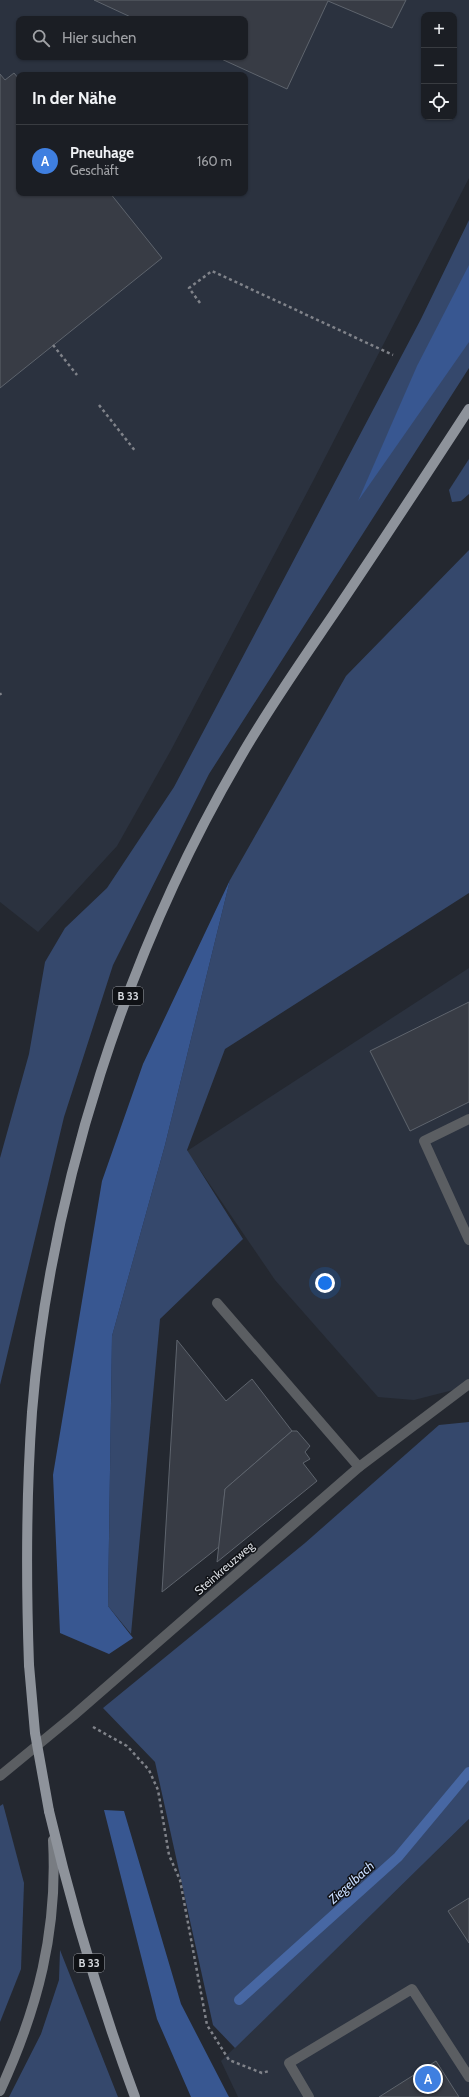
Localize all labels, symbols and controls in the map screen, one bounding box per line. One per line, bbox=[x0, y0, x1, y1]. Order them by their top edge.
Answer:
map controls bbox=[421, 12, 457, 120]
button: + bbox=[421, 12, 457, 48]
search box bbox=[16, 16, 248, 60]
icon: search bbox=[30, 27, 52, 49]
text: Hier suchen bbox=[62, 29, 137, 47]
button: − bbox=[421, 48, 457, 84]
button: locate bbox=[421, 84, 457, 120]
text: In der Nähe bbox=[32, 88, 116, 108]
text: Pneuhage bbox=[70, 144, 134, 162]
text: A bbox=[41, 153, 49, 169]
text: 160 m bbox=[197, 153, 232, 169]
text: Geschäft bbox=[70, 162, 119, 178]
road number: B 33 bbox=[113, 987, 143, 1005]
your location bbox=[315, 1273, 335, 1293]
street label: Steinkreuzweg bbox=[191, 1537, 258, 1598]
water label: Ziegelbach bbox=[324, 1857, 377, 1907]
road number: B 33 bbox=[74, 1954, 104, 1972]
pin: A bbox=[415, 2064, 441, 2094]

